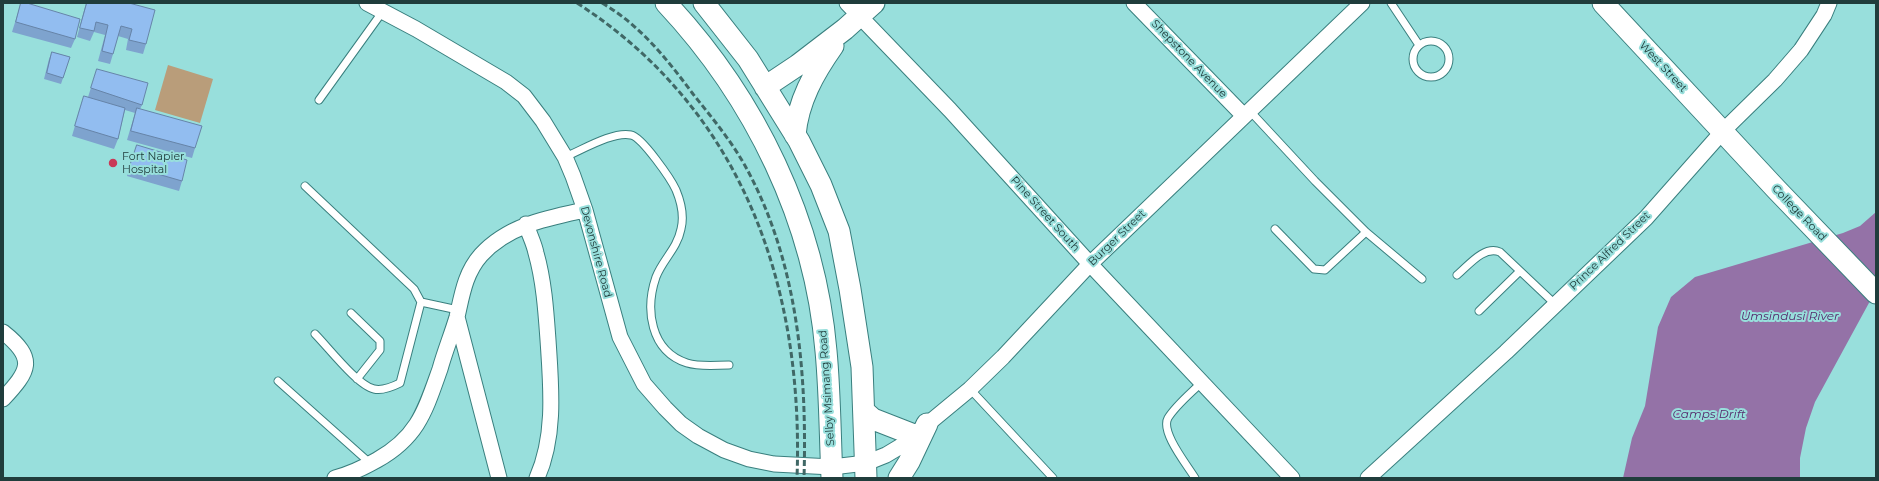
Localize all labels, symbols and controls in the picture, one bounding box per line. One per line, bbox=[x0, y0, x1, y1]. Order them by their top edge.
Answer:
street label: Shepstone Avenue bbox=[1148, 17, 1230, 101]
street label: West Street bbox=[1636, 39, 1690, 95]
place label: Fort Napier Hospital bbox=[122, 150, 184, 176]
marker: Fort Napier Hospital bbox=[107, 157, 119, 169]
street label: Pine Street South bbox=[1008, 174, 1082, 254]
street label: College Road bbox=[1769, 182, 1829, 244]
street label: Devonshire Road bbox=[577, 205, 615, 299]
street label: Burger Street bbox=[1086, 207, 1148, 269]
street label: Prince Alfred Street bbox=[1567, 209, 1653, 293]
water label: Umsindusi River bbox=[1741, 309, 1839, 323]
street label: Selby Msimang Road bbox=[816, 330, 838, 446]
water label: Camps Drift bbox=[1672, 407, 1746, 421]

